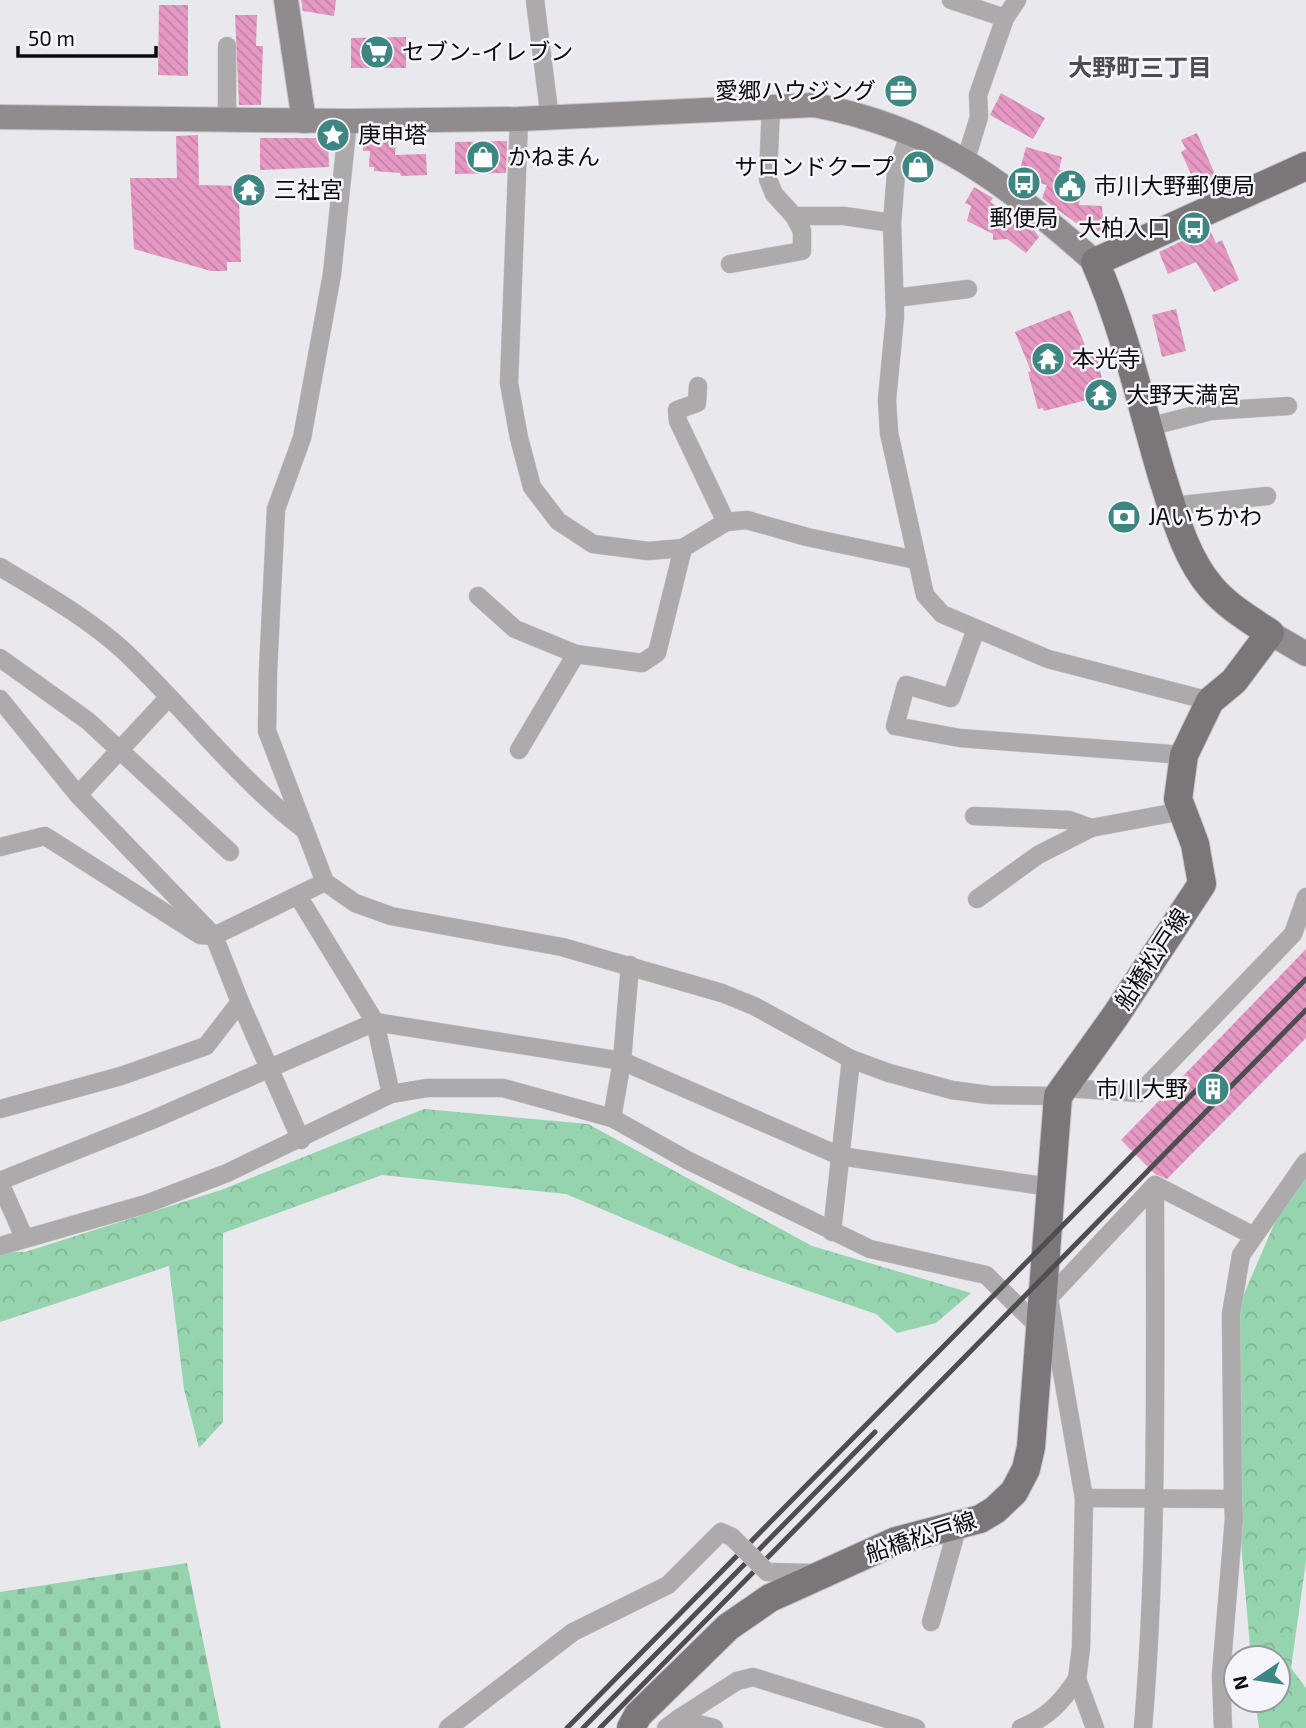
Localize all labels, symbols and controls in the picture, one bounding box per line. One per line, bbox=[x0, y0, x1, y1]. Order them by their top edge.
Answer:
scale bar bbox=[18, 14, 156, 58]
text: 50 m bbox=[28, 25, 75, 50]
supermarket icon: セブン-イレブン bbox=[358, 33, 396, 71]
place label: セブン-イレブン bbox=[402, 37, 573, 65]
district label: 大野町三丁目 bbox=[1068, 52, 1212, 81]
office icon: 愛郷ハウジング bbox=[882, 72, 920, 110]
place label: 愛郷ハウジング bbox=[715, 76, 876, 104]
place icon: 庚申塔 bbox=[314, 116, 352, 154]
place label: 庚申塔 bbox=[358, 120, 427, 148]
shop icon: かねまん bbox=[464, 138, 502, 176]
place label: かねまん bbox=[508, 142, 600, 170]
shop icon: サロンドクープ bbox=[899, 148, 937, 186]
place label: サロンドクープ bbox=[734, 152, 894, 180]
bus stop icon: 郵便局 bbox=[1005, 164, 1043, 202]
public building icon: 市川大野郵便局 bbox=[1051, 167, 1089, 205]
temple icon: 三社宮 bbox=[230, 171, 268, 209]
place label: 市川大野郵便局 bbox=[1094, 171, 1255, 199]
place label: 三社宮 bbox=[274, 175, 343, 203]
place label: 郵便局 bbox=[990, 203, 1059, 231]
bus stop icon: 大柏入口 bbox=[1175, 209, 1213, 247]
place label: 大柏入口 bbox=[1078, 213, 1170, 241]
temple icon: 本光寺 bbox=[1029, 340, 1067, 378]
place label: 本光寺 bbox=[1072, 344, 1141, 372]
temple icon: 大野天満宮 bbox=[1082, 376, 1120, 414]
place label: 大野天満宮 bbox=[1126, 380, 1241, 408]
bank icon: JAいちかわ bbox=[1105, 498, 1143, 536]
place label: JAいちかわ bbox=[1148, 502, 1262, 530]
street label: 船橋松戸線 bbox=[1108, 903, 1194, 1014]
building icon: 市川大野 bbox=[1194, 1070, 1232, 1108]
place label: 市川大野 bbox=[1096, 1074, 1188, 1102]
street label: 船橋松戸線 bbox=[862, 1505, 980, 1567]
north arrow bbox=[1222, 1644, 1292, 1714]
text: N bbox=[1227, 1674, 1253, 1692]

